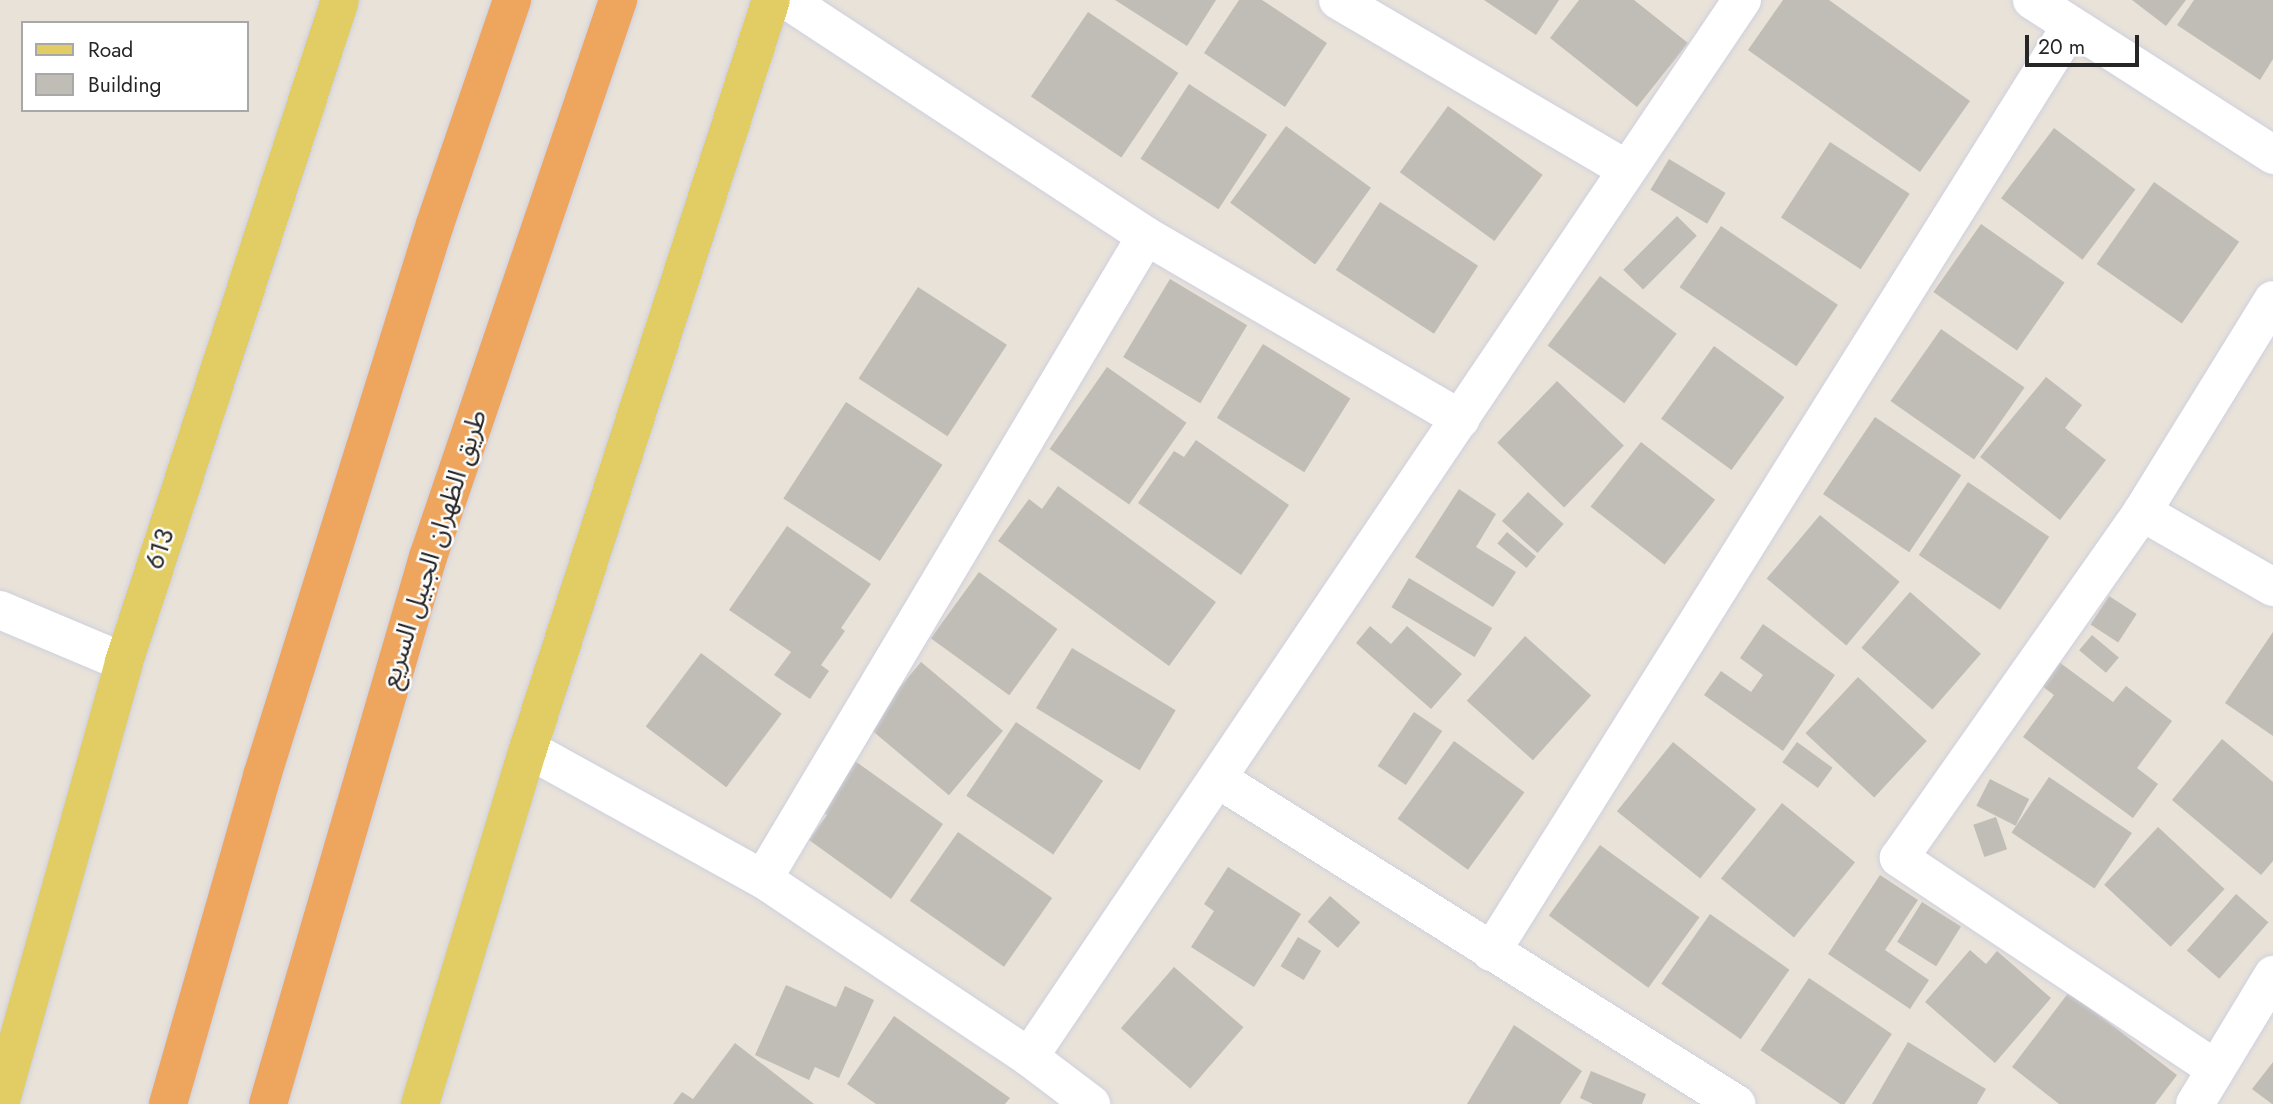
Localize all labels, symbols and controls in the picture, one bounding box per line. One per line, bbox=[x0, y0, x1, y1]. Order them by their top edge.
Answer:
legend bbox=[21, 21, 248, 112]
scale bar bbox=[2028, 21, 2142, 65]
text: 20 m bbox=[2038, 32, 2085, 62]
text: Road bbox=[88, 35, 133, 65]
text: Building bbox=[88, 70, 161, 100]
street label: طريق الظهران الجبيل السريع bbox=[374, 406, 494, 692]
street label: 613 bbox=[139, 525, 181, 573]

